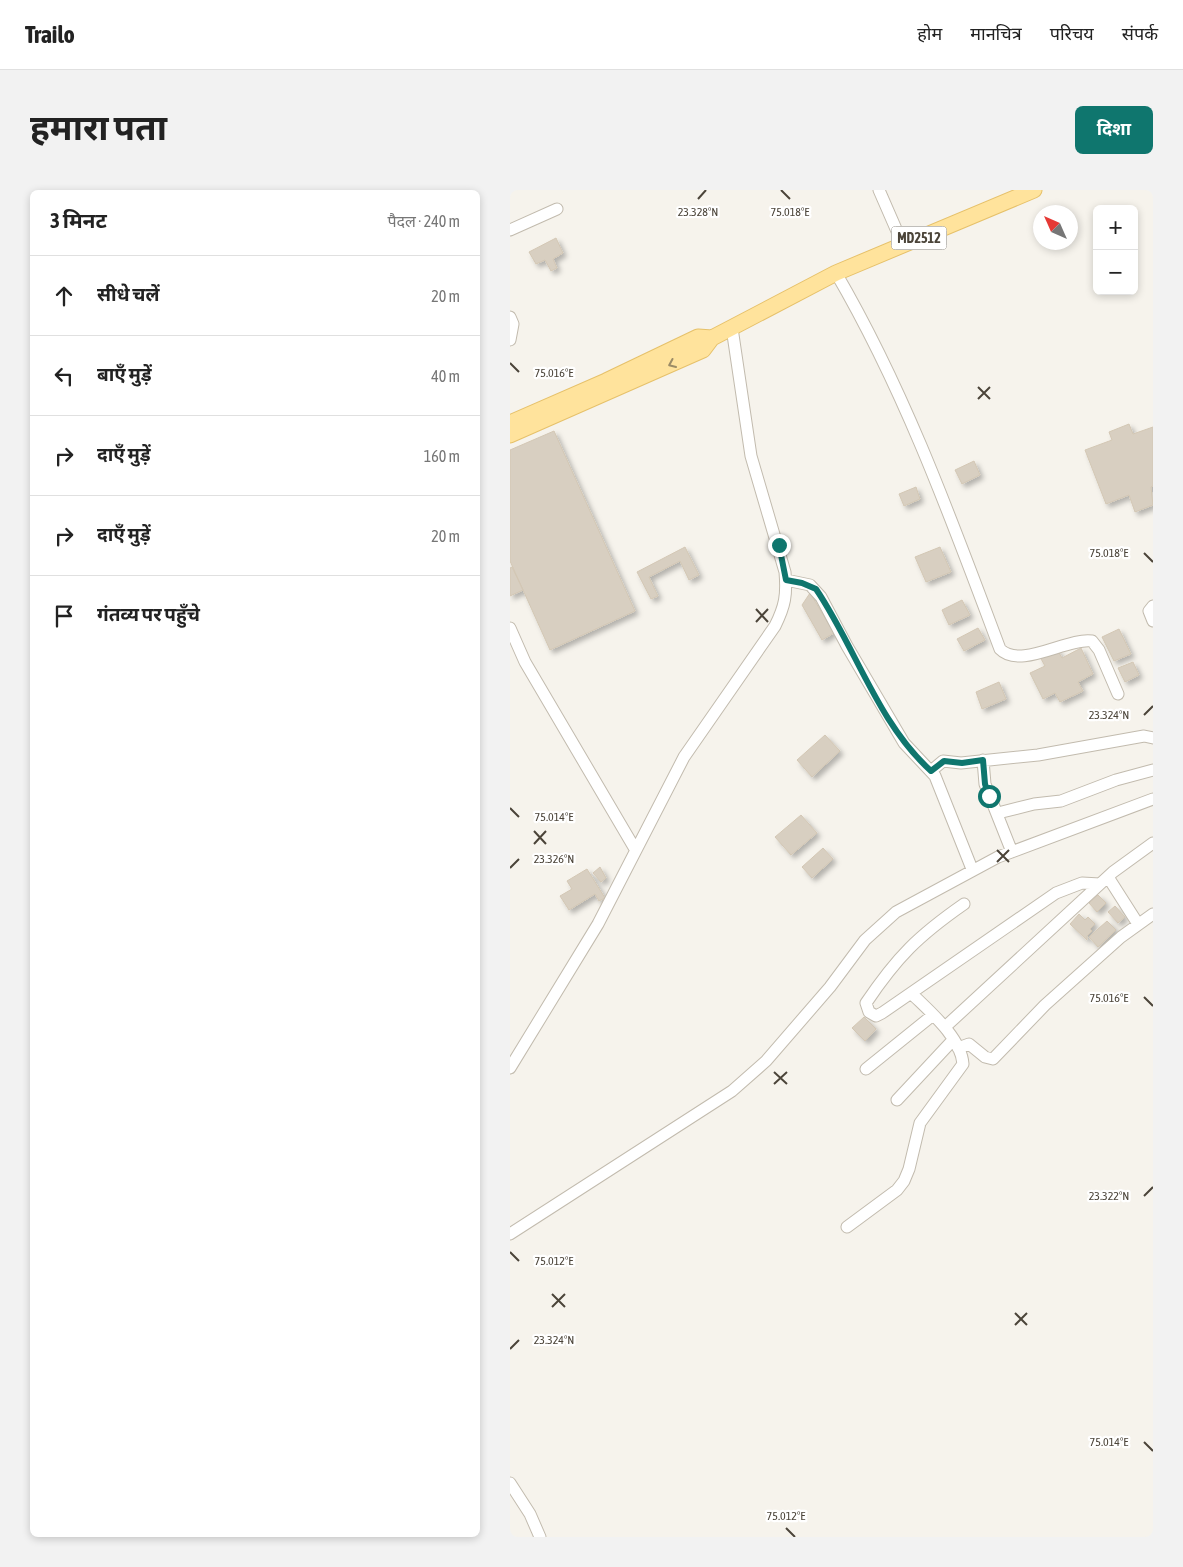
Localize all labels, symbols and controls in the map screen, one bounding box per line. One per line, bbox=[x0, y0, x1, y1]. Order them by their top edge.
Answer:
text: Trailo bbox=[25, 21, 75, 48]
text: होम bbox=[917, 23, 942, 44]
text: मानचित्र bbox=[970, 23, 1022, 44]
text: परिचय bbox=[1050, 23, 1094, 44]
text: संपर्क bbox=[1122, 23, 1158, 44]
button: दिशा bbox=[1075, 106, 1153, 154]
text: हमारा पता bbox=[30, 107, 167, 147]
text: 23.328°N bbox=[678, 205, 718, 219]
text: 75.018°E bbox=[771, 205, 809, 219]
north arrow bbox=[1033, 205, 1078, 250]
map controls bbox=[1093, 205, 1138, 295]
button: + bbox=[1093, 205, 1138, 250]
text: 3 मिनट bbox=[50, 208, 107, 232]
text: पैदल · 240 m bbox=[387, 212, 460, 230]
road number: MD2512 bbox=[892, 226, 946, 249]
button: − bbox=[1093, 250, 1138, 295]
icon: ahead bbox=[50, 282, 78, 310]
text: सीधे चलें bbox=[97, 283, 160, 305]
text: 20 m bbox=[431, 287, 460, 305]
one-way arrow bbox=[668, 357, 677, 368]
icon: left bbox=[50, 362, 78, 390]
text: बाएँ मुड़ें bbox=[97, 363, 152, 385]
text: 75.016°E bbox=[535, 366, 573, 380]
text: 40 m bbox=[431, 367, 460, 385]
icon: right bbox=[50, 442, 78, 470]
text: दाएँ मुड़ें bbox=[97, 443, 151, 465]
text: 160 m bbox=[424, 447, 460, 465]
icon: right bbox=[50, 522, 78, 550]
text: दाएँ मुड़ें bbox=[97, 523, 151, 545]
text: 20 m bbox=[431, 527, 460, 545]
route end bbox=[768, 534, 791, 557]
text: 75.018°E bbox=[1090, 546, 1128, 560]
icon: arrive bbox=[50, 602, 78, 630]
text: गंतव्य पर पहुँचे bbox=[97, 603, 200, 625]
text: 23.324°N bbox=[1089, 708, 1129, 722]
route start bbox=[978, 785, 1001, 808]
text: 75.014°E bbox=[535, 810, 573, 824]
text: 23.326°N bbox=[534, 852, 574, 866]
text: 75.016°E bbox=[1090, 991, 1128, 1005]
text: 23.322°N bbox=[1089, 1189, 1129, 1203]
text: 75.012°E bbox=[535, 1254, 573, 1268]
text: 23.324°N bbox=[534, 1333, 574, 1347]
text: 75.014°E bbox=[1090, 1435, 1128, 1449]
text: 75.012°E bbox=[767, 1509, 805, 1523]

